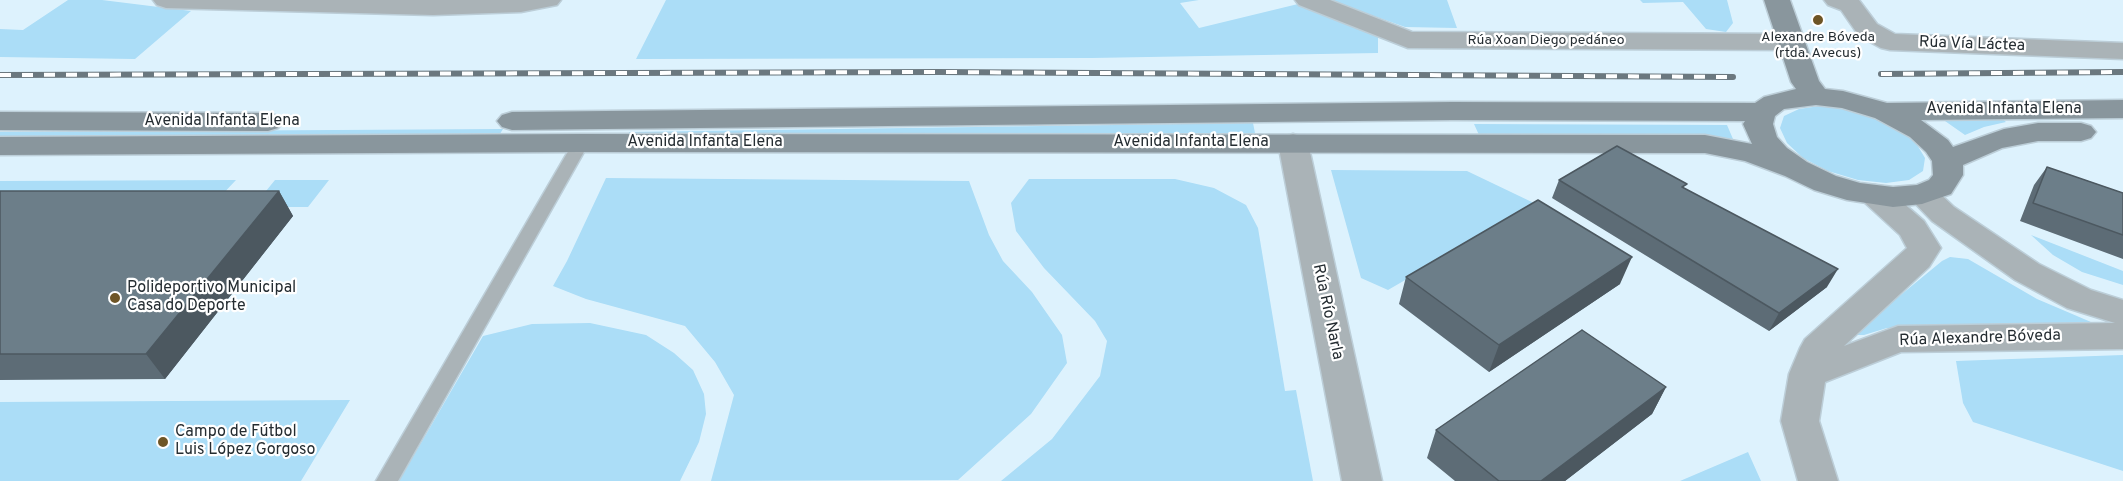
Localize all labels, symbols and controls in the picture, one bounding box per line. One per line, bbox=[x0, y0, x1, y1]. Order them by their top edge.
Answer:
marker: Alexandre Bóveda (rtda. Avecus) bbox=[1811, 13, 1825, 27]
place label: Alexandre Bóveda (rtda. Avecus) bbox=[1761, 30, 1875, 62]
street label: Rúa Xoan Diego pedáneo bbox=[1467, 33, 1625, 49]
street label: Rúa Vía Láctea bbox=[1919, 34, 2025, 56]
street label: Avenida Infanta Elena bbox=[1926, 100, 2082, 120]
street label: Avenida Infanta Elena bbox=[144, 112, 300, 132]
street label: Avenida Infanta Elena bbox=[627, 133, 783, 153]
street label: Avenida Infanta Elena bbox=[1113, 133, 1269, 153]
street label: Rúa Río Narla bbox=[1308, 262, 1346, 362]
place label: Polideportivo Municipal Casa do Deporte bbox=[127, 279, 296, 317]
marker: Polideportivo Municipal Casa do Deporte bbox=[108, 291, 122, 305]
street label: Rúa Alexandre Bóveda bbox=[1899, 327, 2061, 351]
place label: Campo de Fútbol Luis López Gorgoso bbox=[175, 423, 315, 461]
marker: Campo de Fútbol Luis López Gorgoso bbox=[156, 435, 170, 449]

